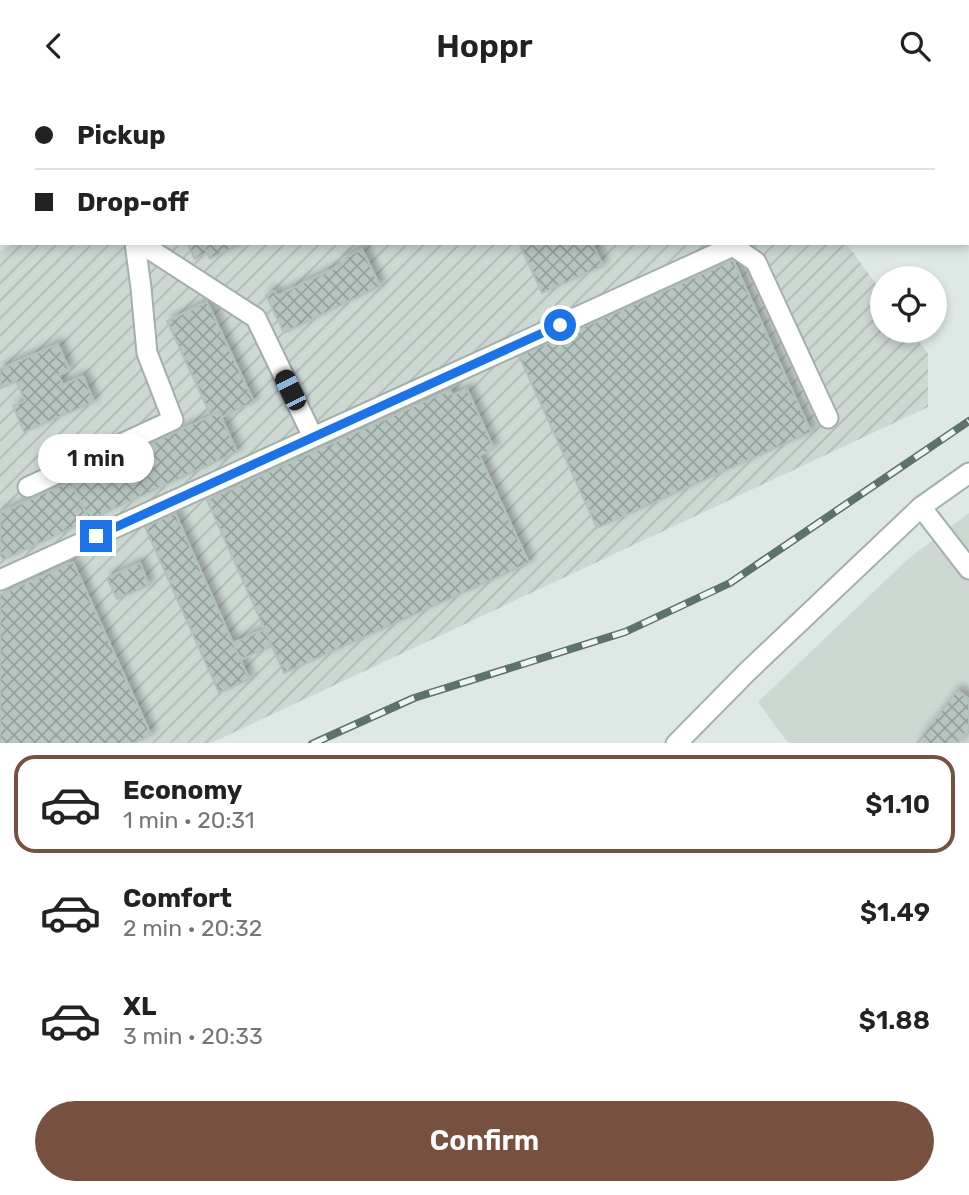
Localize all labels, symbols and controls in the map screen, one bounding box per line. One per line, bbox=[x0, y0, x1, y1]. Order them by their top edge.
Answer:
icon: back bbox=[35, 27, 73, 65]
text: Hoppr bbox=[436, 27, 533, 65]
icon: search bbox=[896, 27, 934, 65]
text: Pickup bbox=[77, 120, 166, 151]
text: Drop-off bbox=[77, 187, 189, 218]
map controls bbox=[870, 266, 947, 343]
button: locate bbox=[870, 266, 947, 343]
route start bbox=[544, 309, 576, 341]
car bbox=[272, 367, 309, 413]
callout: 1 min bbox=[38, 435, 154, 483]
text: 1 min bbox=[67, 444, 125, 472]
route end bbox=[80, 520, 112, 552]
icon: car bbox=[39, 773, 102, 836]
text: Economy bbox=[123, 775, 242, 806]
text: $1.10 bbox=[865, 789, 930, 820]
text: 1 min · 20:31 bbox=[123, 806, 255, 834]
icon: car bbox=[39, 881, 102, 944]
text: Comfort bbox=[123, 883, 232, 914]
text: $1.49 bbox=[860, 897, 930, 928]
text: 2 min · 20:32 bbox=[123, 914, 262, 942]
icon: car bbox=[39, 989, 102, 1052]
text: XL bbox=[123, 991, 156, 1022]
text: $1.88 bbox=[859, 1005, 930, 1036]
text: 3 min · 20:33 bbox=[123, 1022, 263, 1050]
button: Confirm bbox=[35, 1101, 934, 1181]

